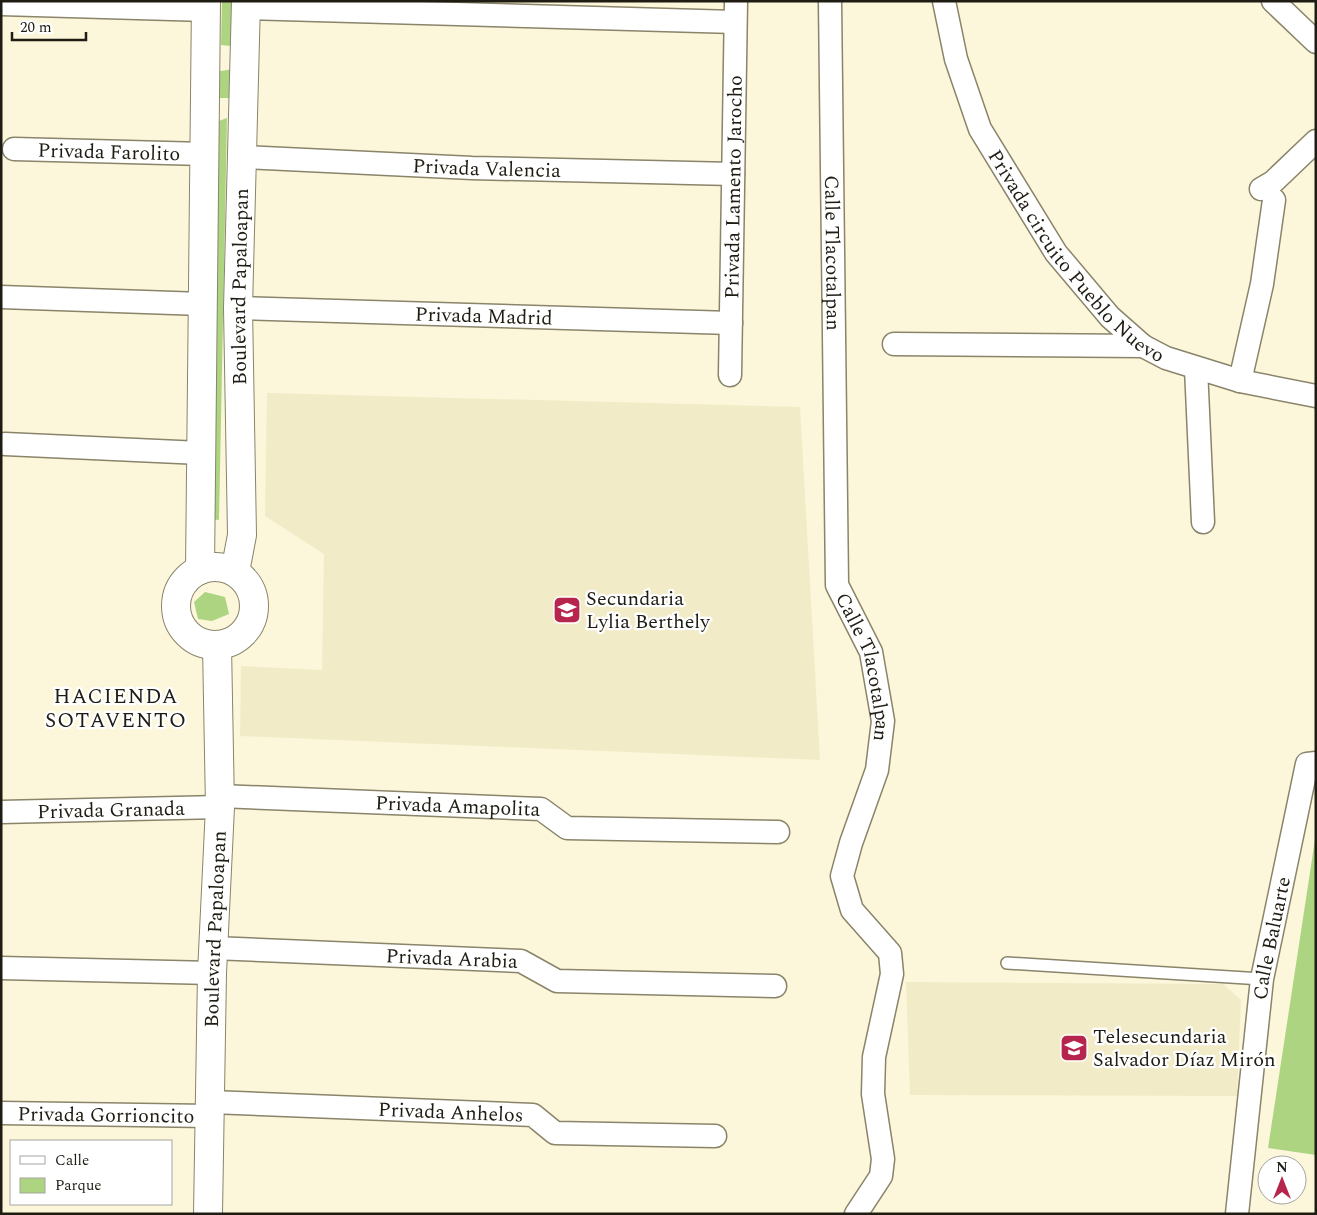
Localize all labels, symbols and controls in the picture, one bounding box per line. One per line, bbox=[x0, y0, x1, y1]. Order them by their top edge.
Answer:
scale bar bbox=[12, 10, 86, 42]
text: 20 m bbox=[20, 16, 52, 39]
street label: Privada Lamento Jarocho bbox=[717, 75, 751, 299]
street label: Privada Farolito bbox=[37, 136, 181, 169]
street label: Privada circuito Pueblo Nuevo bbox=[980, 144, 1170, 371]
street label: Privada Valencia bbox=[412, 151, 562, 186]
street label: Calle Tlacotalpan bbox=[816, 175, 848, 331]
street label: Boulevard Papaloapan bbox=[224, 188, 257, 386]
street label: Privada Madrid bbox=[415, 299, 553, 334]
place label: Secundaria Lylia Berthely bbox=[586, 584, 711, 637]
street label: Calle Tlacotalpan bbox=[827, 588, 897, 743]
school or university icon: Secundaria Lylia Berthely bbox=[552, 595, 582, 625]
district label: HACIENDA SOTAVENTO bbox=[45, 681, 187, 737]
street label: Privada Amapolita bbox=[375, 788, 541, 825]
street label: Privada Granada bbox=[37, 794, 185, 827]
street label: Boulevard Papaloapan bbox=[197, 830, 235, 1028]
street label: Calle Baluarte bbox=[1246, 874, 1299, 1001]
street label: Privada Arabia bbox=[385, 941, 519, 977]
place label: Telesecundaria Salvador Díaz Mirón bbox=[1093, 1022, 1276, 1075]
school or university icon: Telesecundaria Salvador Díaz Mirón bbox=[1059, 1033, 1089, 1063]
street label: Privada Anhelos bbox=[377, 1095, 524, 1131]
street label: Privada Gorrioncito bbox=[17, 1099, 195, 1132]
legend bbox=[10, 1140, 172, 1205]
text: Calle bbox=[55, 1149, 89, 1172]
north arrow bbox=[1257, 1155, 1307, 1205]
text: N bbox=[1276, 1157, 1288, 1178]
text: Parque bbox=[55, 1174, 102, 1197]

